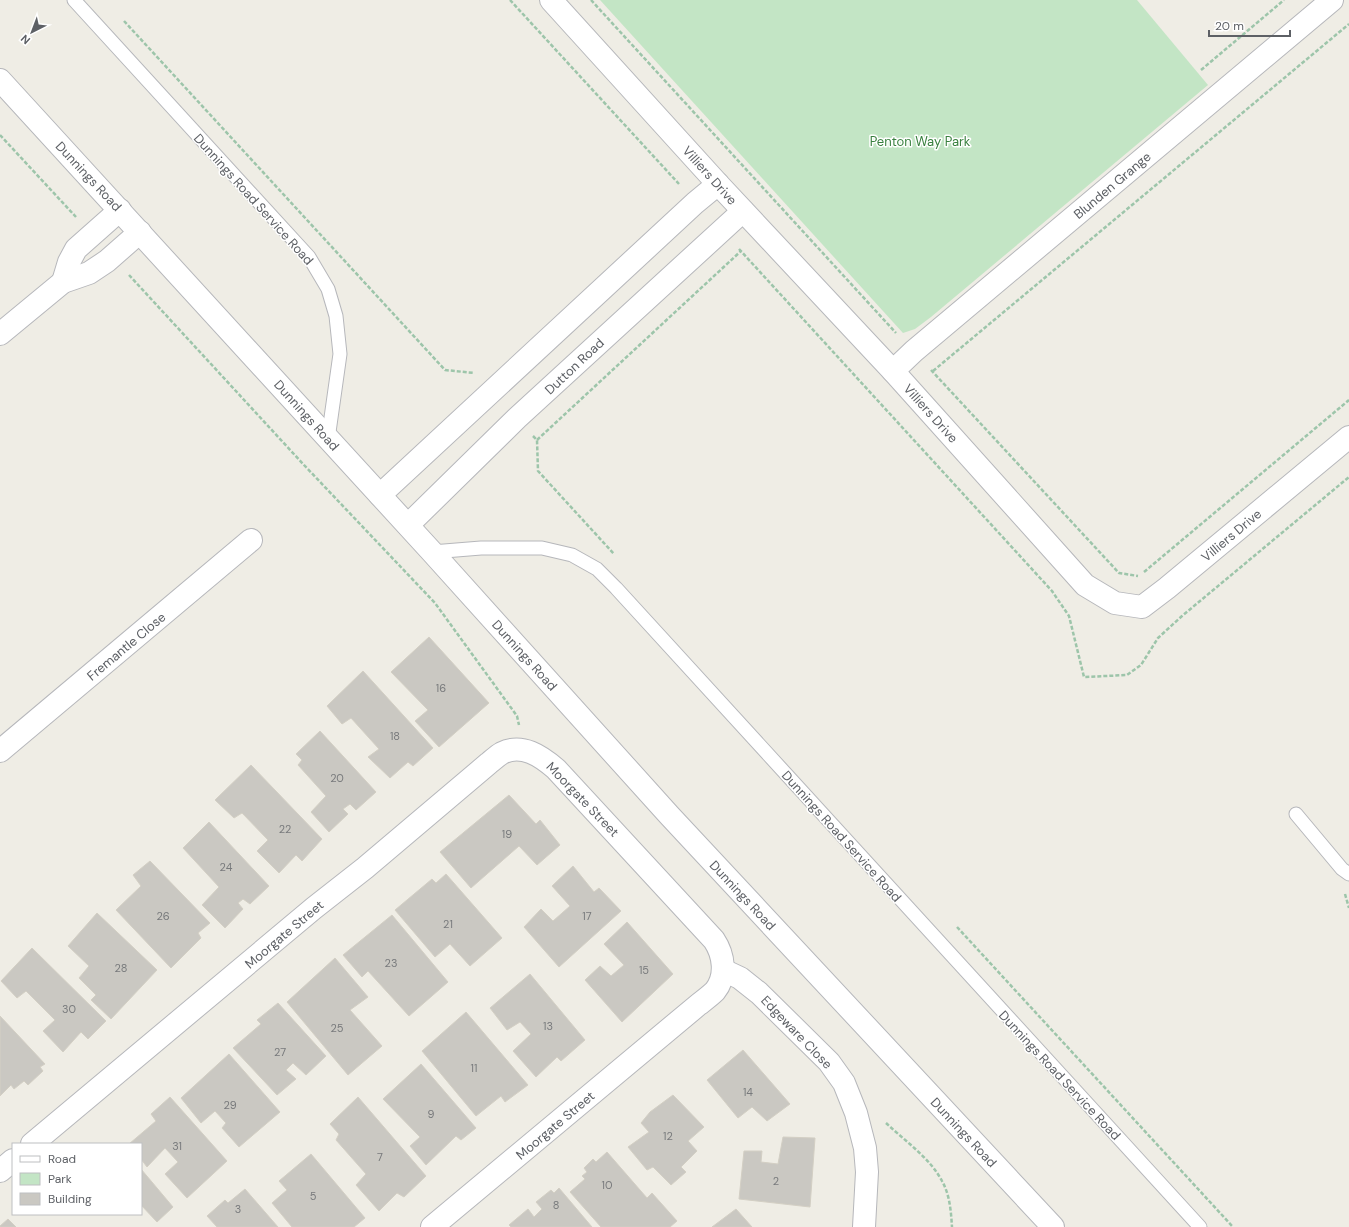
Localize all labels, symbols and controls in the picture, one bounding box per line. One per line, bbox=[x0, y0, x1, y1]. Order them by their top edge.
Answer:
north arrow bbox=[12, 12, 52, 52]
scale bar bbox=[1209, 12, 1290, 38]
text: 20 m bbox=[1215, 18, 1244, 34]
text: N bbox=[18, 32, 33, 47]
street label: Dunnings Road Service Road bbox=[190, 130, 317, 269]
park label: Penton Way Park bbox=[870, 133, 971, 150]
street label: Dunnings Road bbox=[52, 138, 125, 215]
street label: Villiers Drive bbox=[679, 142, 741, 208]
street label: Blunden Grange bbox=[1070, 148, 1154, 223]
street label: Dutton Road bbox=[541, 334, 608, 398]
street label: Dunnings Road bbox=[270, 376, 343, 454]
street label: Villiers Drive bbox=[900, 380, 962, 446]
street label: Villiers Drive bbox=[1198, 505, 1265, 566]
street label: Fremantle Close bbox=[83, 608, 169, 684]
street label: Dunnings Road bbox=[488, 616, 561, 694]
house number: 16 bbox=[436, 681, 446, 695]
house number: 18 bbox=[390, 729, 400, 743]
street label: Moorgate Street bbox=[543, 758, 623, 840]
street label: Dunnings Road Service Road bbox=[778, 767, 905, 906]
house number: 20 bbox=[330, 771, 344, 785]
house number: 22 bbox=[279, 822, 291, 836]
house number: 19 bbox=[502, 827, 512, 841]
street label: Dunnings Road bbox=[706, 857, 779, 934]
house number: 24 bbox=[220, 860, 233, 874]
street label: Moorgate Street bbox=[241, 896, 327, 972]
house number: 26 bbox=[156, 909, 170, 923]
house number: 17 bbox=[582, 909, 592, 923]
house number: 21 bbox=[443, 917, 453, 931]
house number: 23 bbox=[385, 956, 397, 970]
house number: 28 bbox=[115, 961, 127, 975]
house number: 15 bbox=[639, 963, 649, 977]
street label: Edgeware Close bbox=[757, 992, 836, 1073]
house number: 30 bbox=[62, 1002, 76, 1016]
street label: Dunnings Road Service Road bbox=[995, 1007, 1124, 1144]
house number: 13 bbox=[543, 1019, 553, 1033]
house number: 25 bbox=[330, 1021, 344, 1035]
house number: 27 bbox=[274, 1045, 286, 1059]
house number: 11 bbox=[471, 1061, 477, 1075]
house number: 14 bbox=[743, 1085, 753, 1099]
street label: Moorgate Street bbox=[512, 1087, 598, 1163]
street label: Dunnings Road bbox=[927, 1094, 1000, 1171]
house number: 29 bbox=[223, 1098, 237, 1112]
house number: 9 bbox=[428, 1107, 435, 1121]
house number: 12 bbox=[663, 1129, 673, 1143]
house number: 31 bbox=[172, 1139, 182, 1153]
legend bbox=[12, 1143, 142, 1215]
house number: 7 bbox=[377, 1150, 383, 1164]
text: Road bbox=[48, 1151, 76, 1167]
text: Park bbox=[48, 1171, 72, 1187]
house number: 2 bbox=[773, 1174, 779, 1188]
house number: 10 bbox=[602, 1178, 612, 1192]
house number: 5 bbox=[310, 1189, 317, 1203]
text: Building bbox=[48, 1191, 92, 1207]
house number: 8 bbox=[553, 1198, 559, 1212]
house number: 3 bbox=[235, 1202, 241, 1216]

